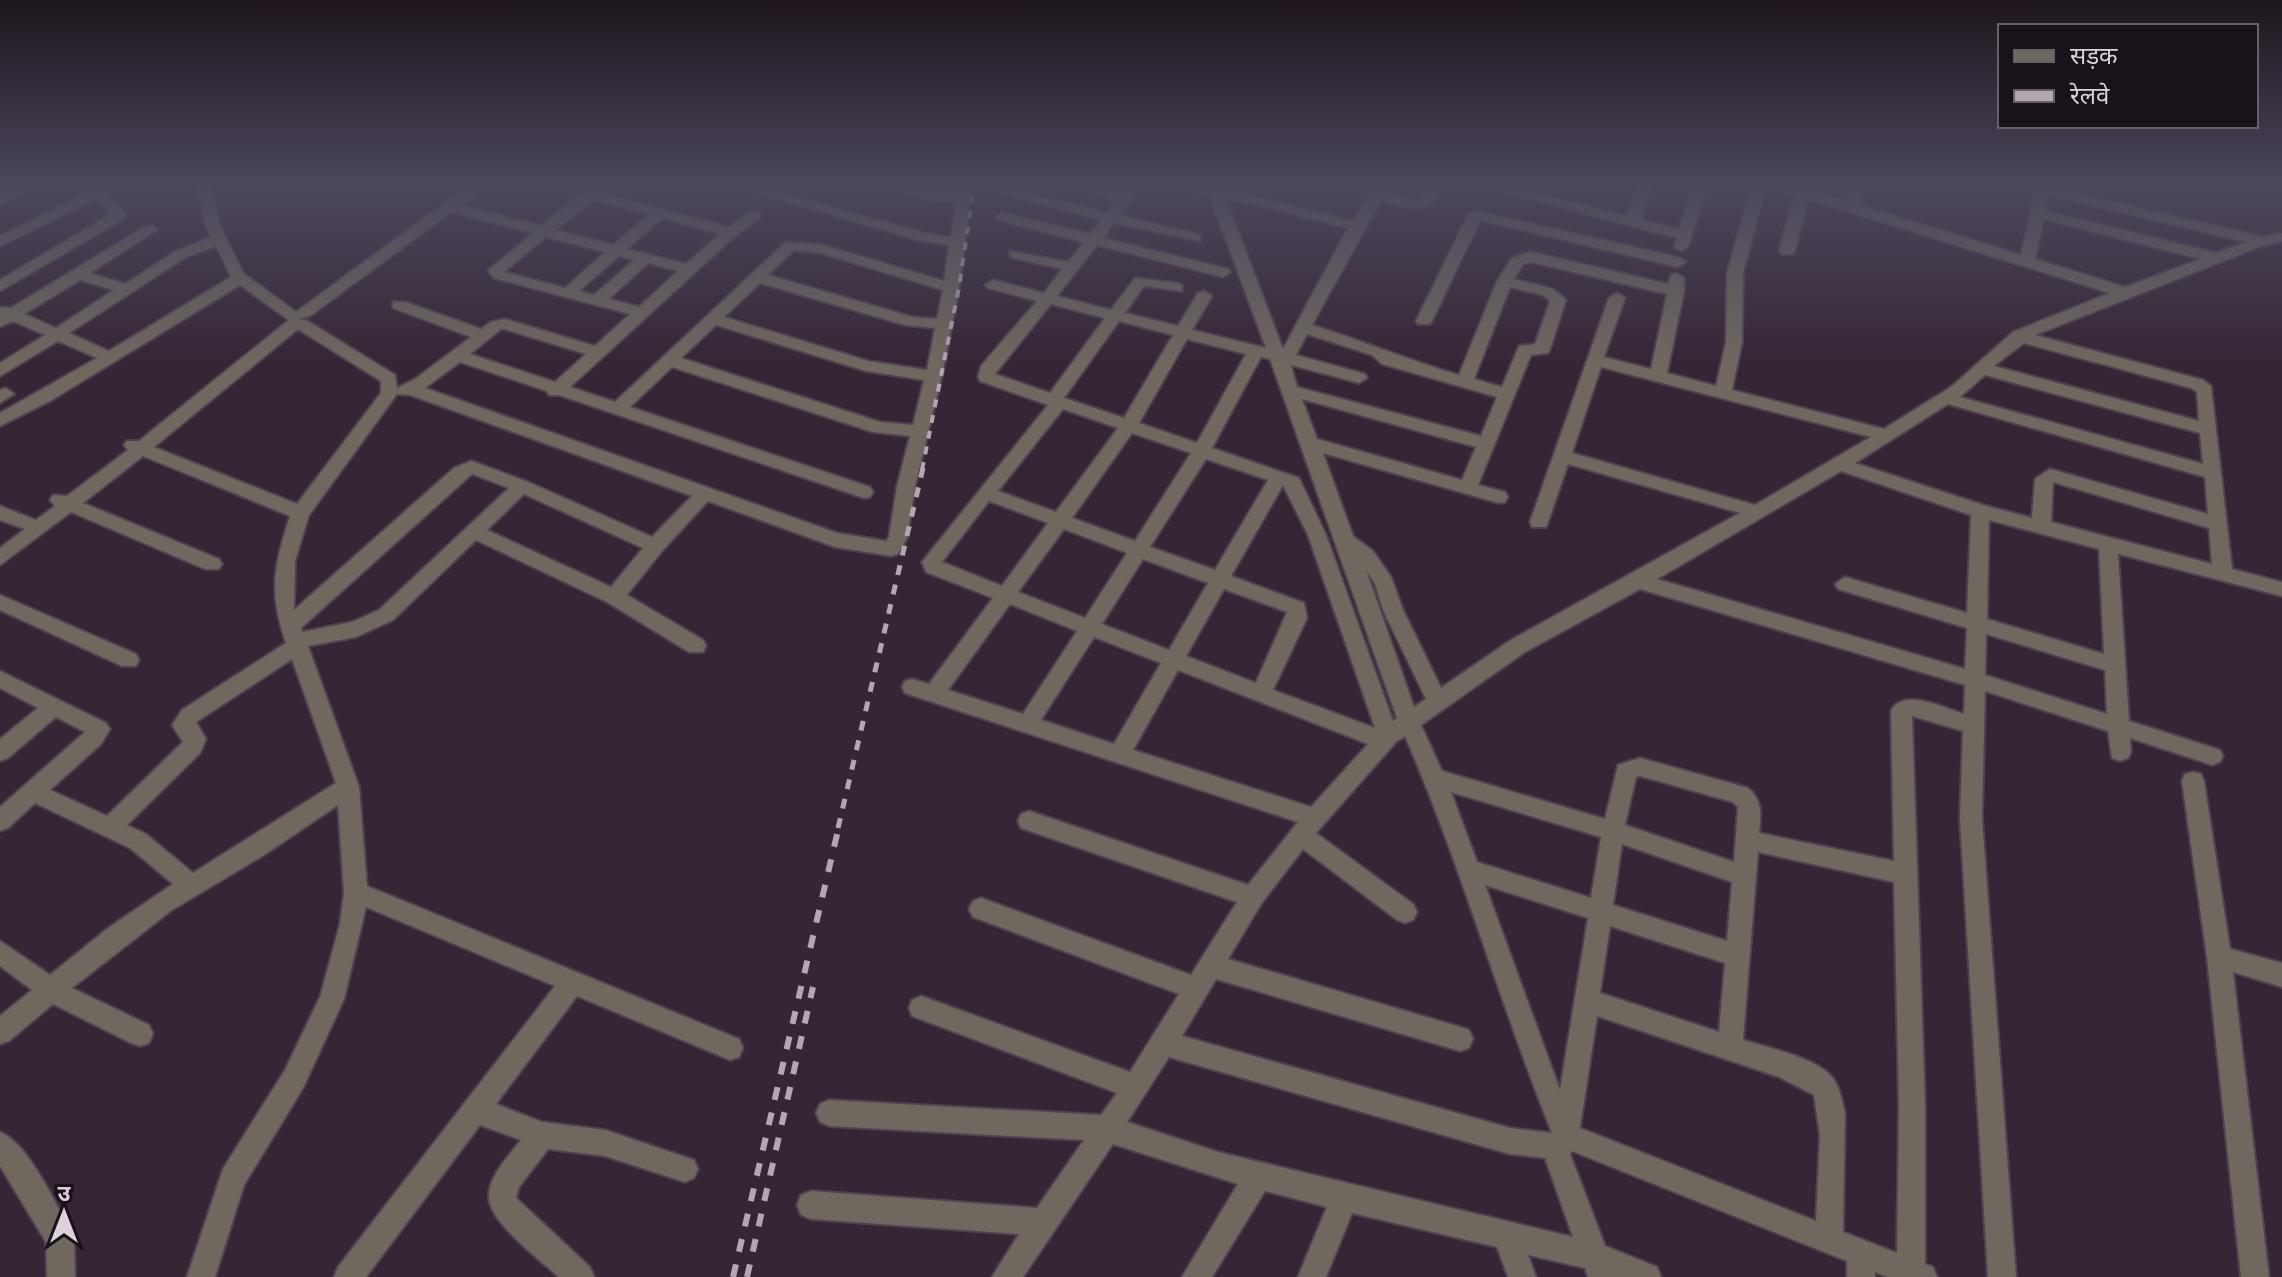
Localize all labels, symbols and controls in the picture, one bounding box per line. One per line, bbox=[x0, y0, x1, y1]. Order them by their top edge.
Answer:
legend bbox=[1998, 24, 2258, 128]
text: सड़क bbox=[2070, 38, 2118, 73]
text: रेलवे bbox=[2069, 78, 2110, 113]
north arrow bbox=[24, 1173, 104, 1253]
text: उ bbox=[58, 1177, 72, 1209]

